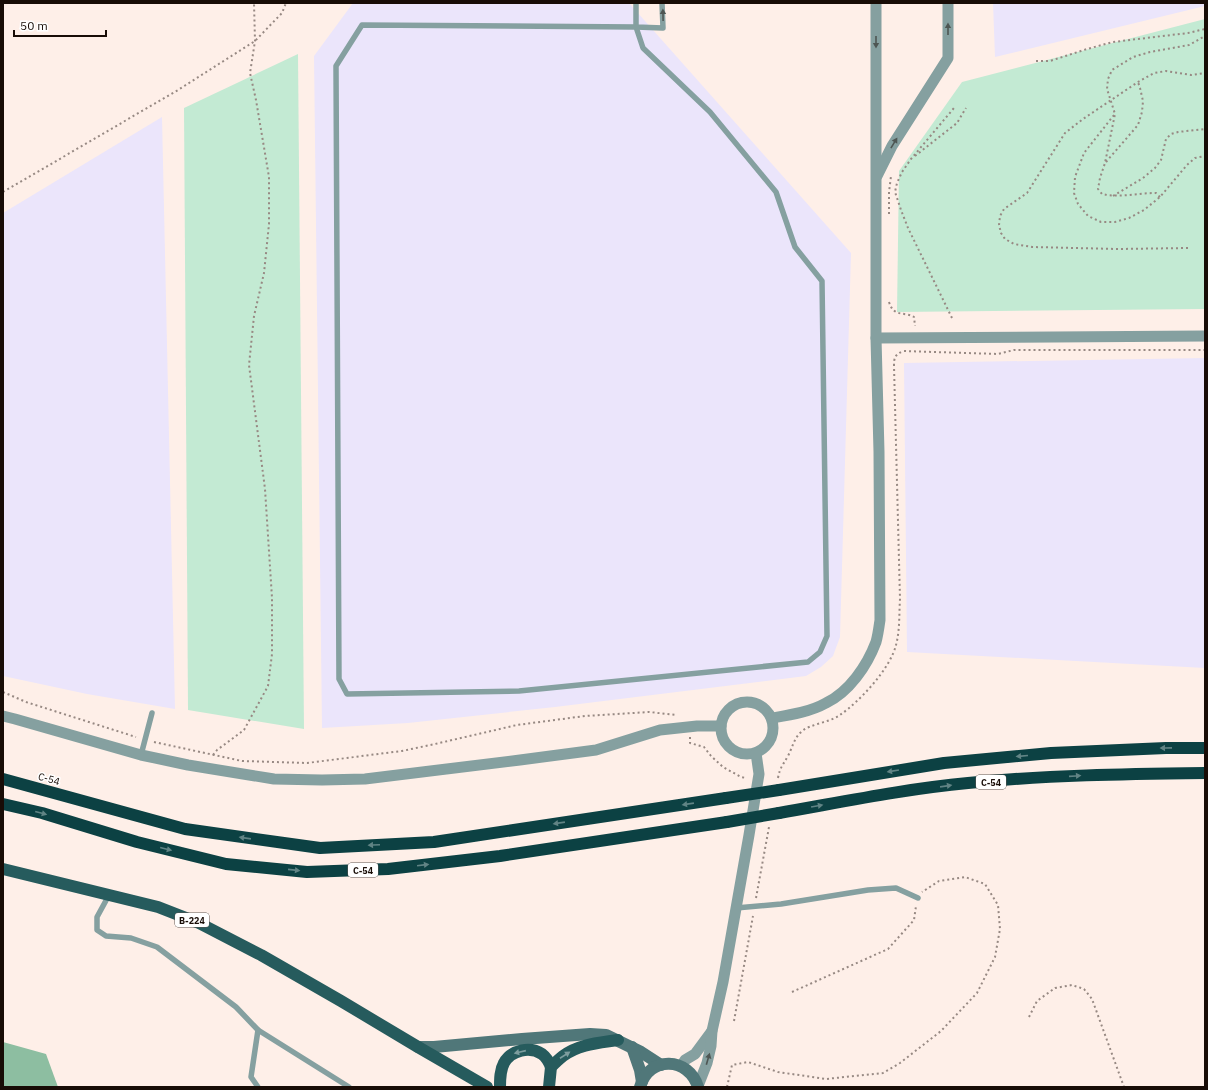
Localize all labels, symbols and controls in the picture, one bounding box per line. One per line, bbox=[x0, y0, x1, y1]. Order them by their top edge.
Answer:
one-way arrow bbox=[659, 9, 666, 21]
scale bar bbox=[14, 12, 106, 38]
text: 50 m bbox=[20, 18, 48, 33]
one-way arrow bbox=[945, 22, 951, 35]
one-way arrow bbox=[873, 36, 879, 49]
one-way arrow bbox=[890, 137, 897, 149]
one-way arrow bbox=[1159, 745, 1172, 751]
one-way arrow bbox=[1016, 752, 1028, 759]
one-way arrow bbox=[887, 768, 899, 774]
street label: C-54 bbox=[37, 770, 61, 788]
one-way arrow bbox=[1069, 773, 1082, 779]
road number: C-54 bbox=[976, 775, 1006, 789]
one-way arrow bbox=[939, 783, 952, 789]
one-way arrow bbox=[681, 801, 694, 807]
one-way arrow bbox=[811, 803, 823, 809]
one-way arrow bbox=[35, 810, 47, 816]
one-way arrow bbox=[553, 820, 565, 826]
one-way arrow bbox=[239, 835, 251, 841]
one-way arrow bbox=[368, 842, 380, 849]
one-way arrow bbox=[160, 847, 172, 853]
one-way arrow bbox=[417, 862, 429, 868]
road number: C-54 bbox=[348, 863, 378, 877]
one-way arrow bbox=[288, 867, 300, 874]
road number: B-224 bbox=[175, 913, 209, 927]
one-way arrow bbox=[513, 1049, 526, 1055]
one-way arrow bbox=[560, 1051, 570, 1059]
one-way arrow bbox=[705, 1053, 711, 1065]

